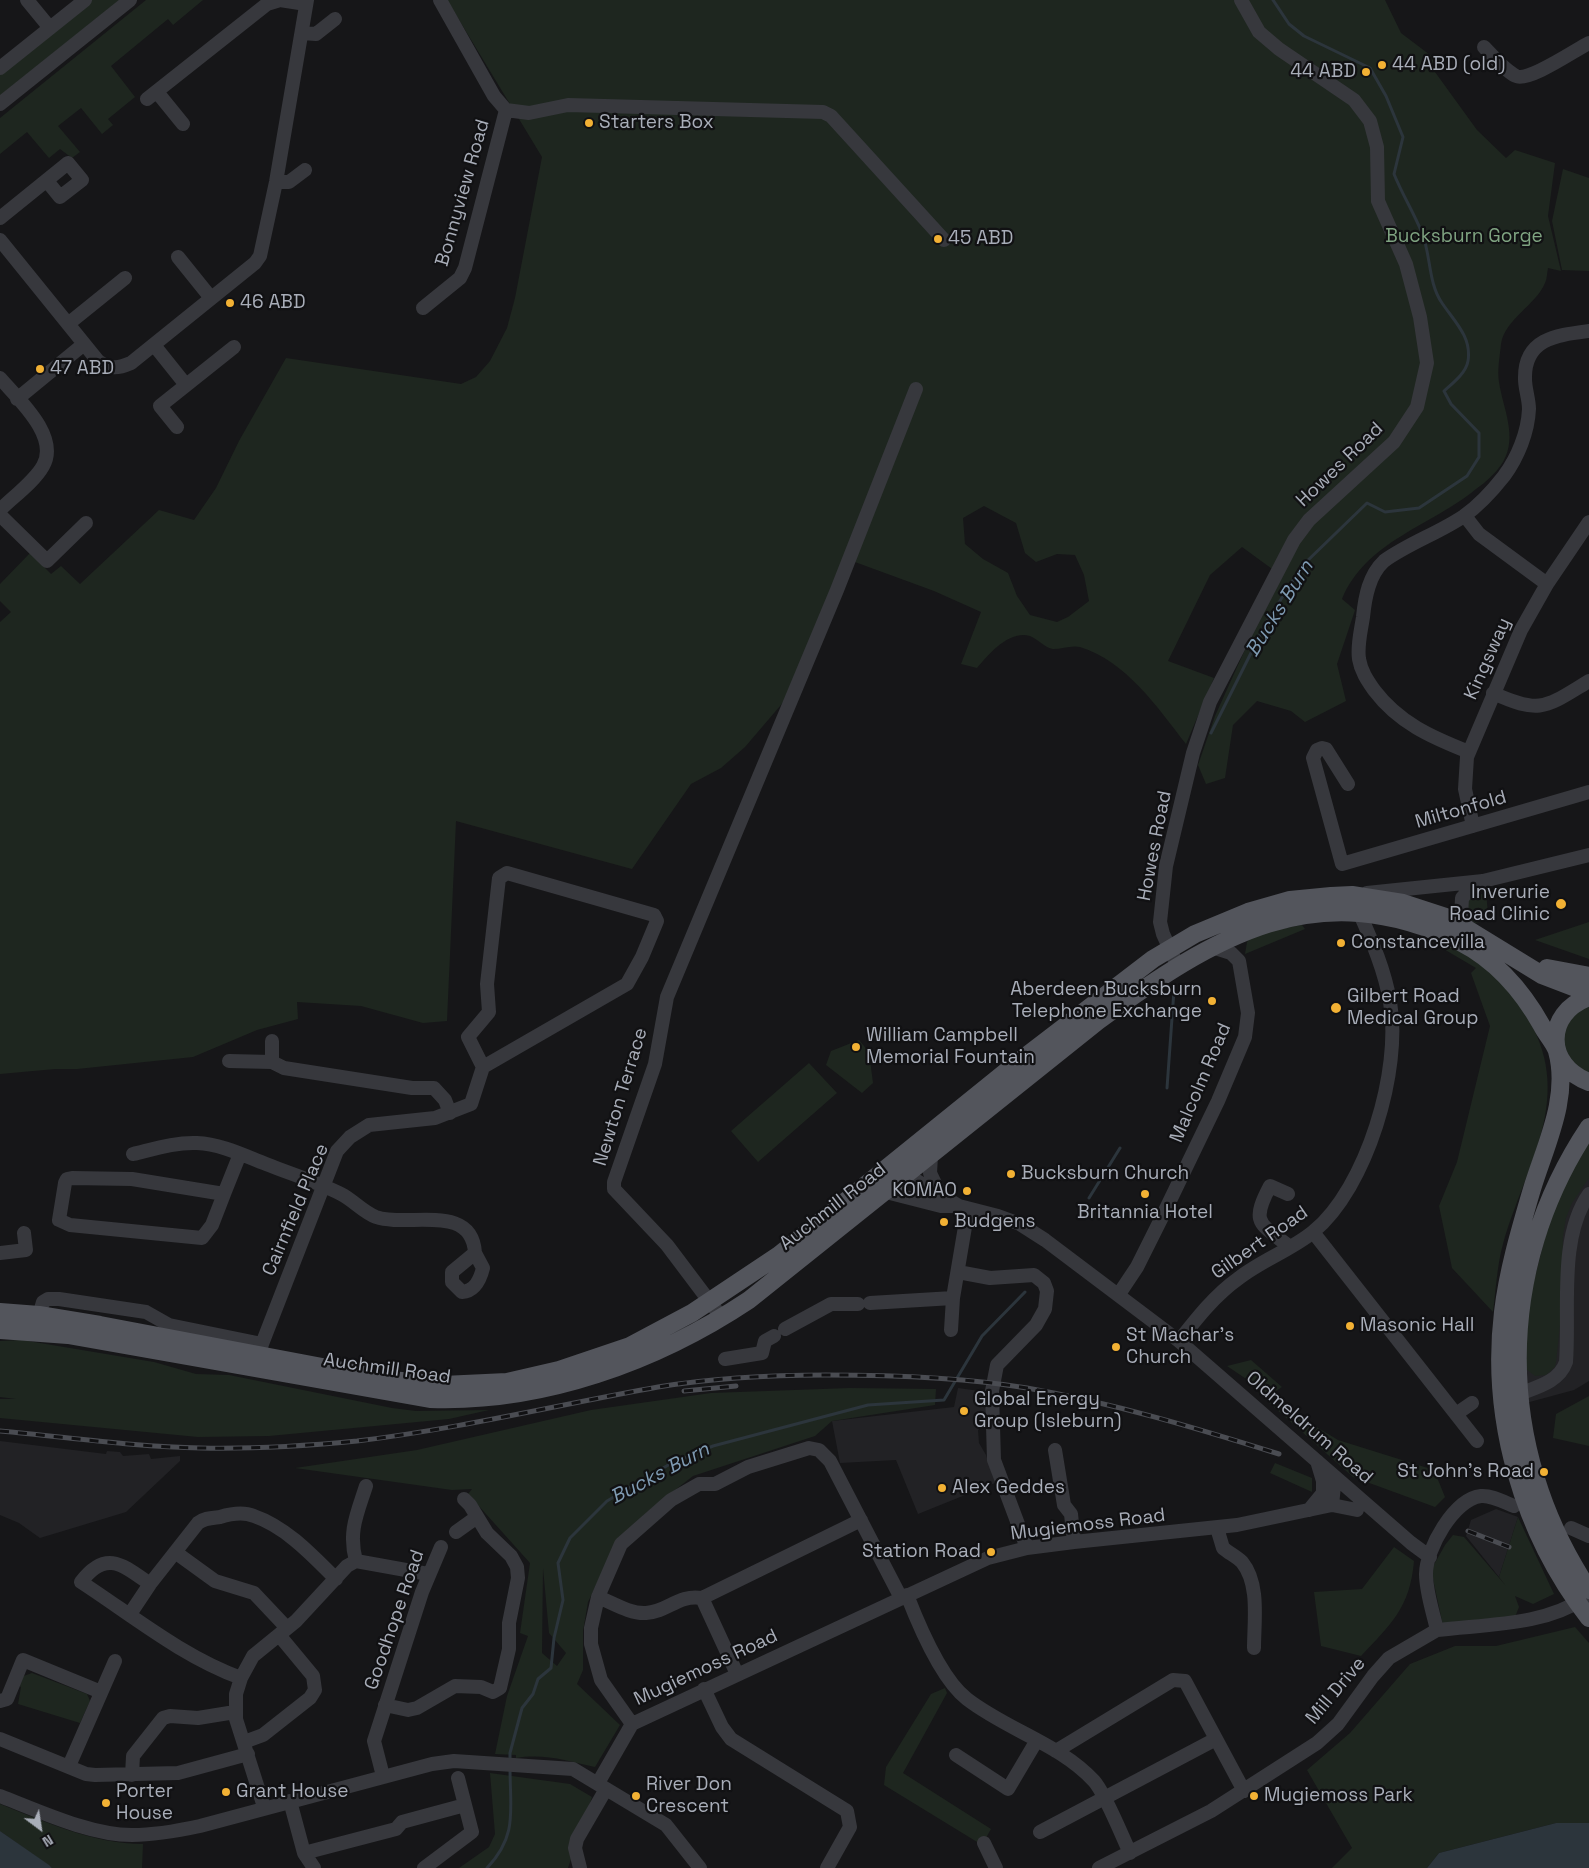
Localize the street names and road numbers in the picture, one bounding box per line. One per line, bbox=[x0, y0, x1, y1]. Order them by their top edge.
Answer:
street label: Bonnyview Road bbox=[431, 117, 495, 269]
street label: Howes Road bbox=[1292, 418, 1388, 512]
street label: Kingsway bbox=[1460, 614, 1516, 704]
street label: Miltonfold bbox=[1413, 786, 1509, 834]
street label: Howes Road bbox=[1133, 789, 1177, 903]
street label: Malcolm Road bbox=[1166, 1020, 1236, 1146]
street label: Newton Terrace bbox=[589, 1025, 653, 1169]
street label: Cairnfield Place bbox=[258, 1141, 334, 1279]
street label: Auchmill Road bbox=[775, 1158, 891, 1256]
street label: Gilbert Road bbox=[1207, 1201, 1313, 1285]
street label: Auchmill Road bbox=[322, 1349, 452, 1389]
street label: Oldmeldrum Road bbox=[1241, 1367, 1377, 1489]
street label: Mugiemoss Road bbox=[1009, 1504, 1167, 1546]
street label: Goodhope Road bbox=[360, 1547, 430, 1693]
street label: Mugiemoss Road bbox=[631, 1625, 781, 1711]
street label: Mill Drive bbox=[1301, 1653, 1371, 1729]

